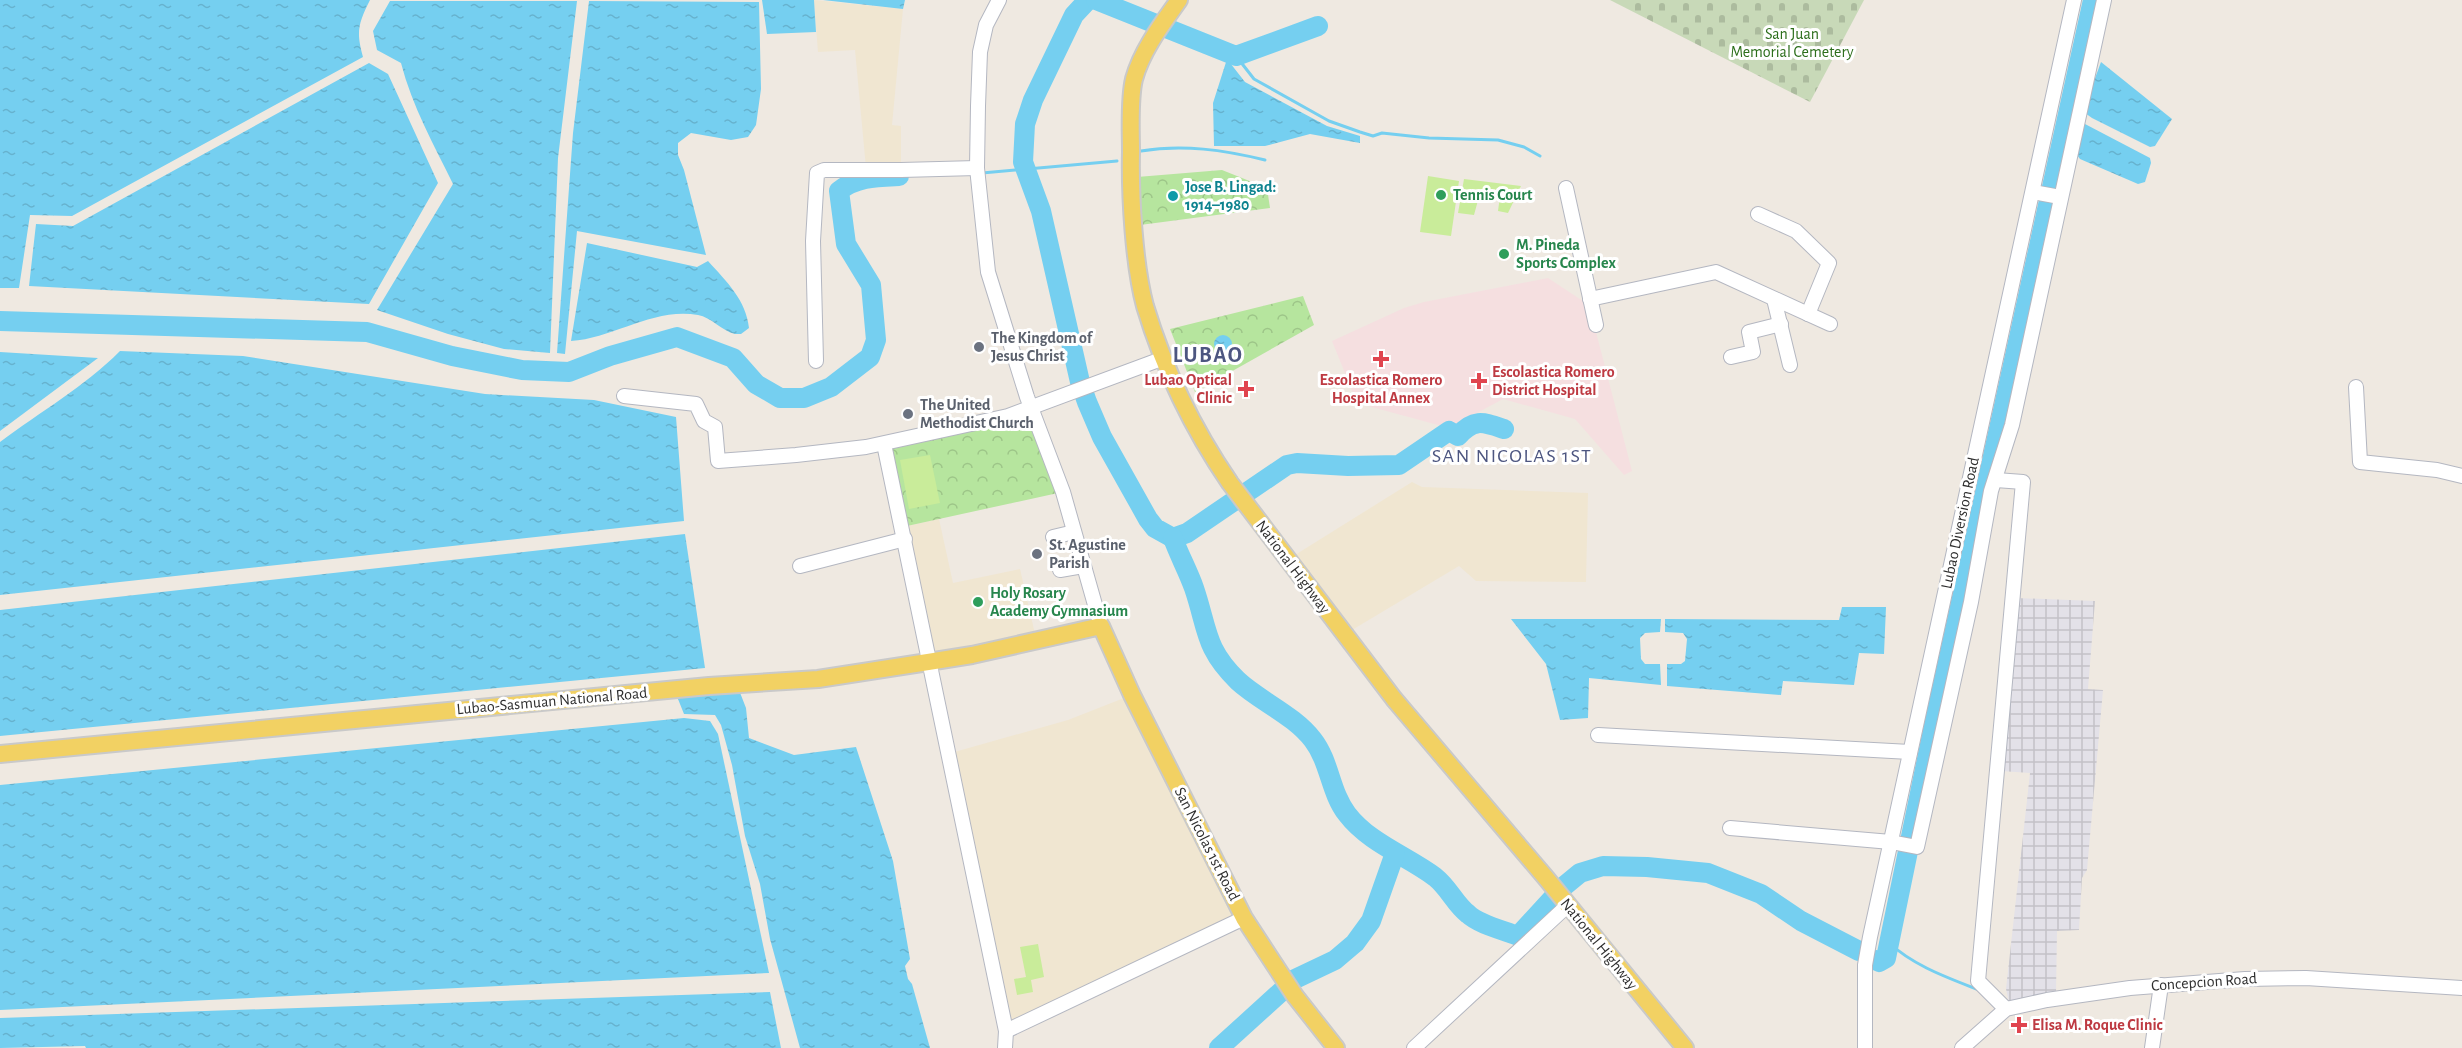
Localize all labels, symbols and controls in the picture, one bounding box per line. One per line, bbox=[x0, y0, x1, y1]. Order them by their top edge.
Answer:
park label: San Juan Memorial Cemetery bbox=[1730, 26, 1854, 61]
place label: Jose B. Lingad: 1914–1980 bbox=[1185, 179, 1276, 213]
place label: Tennis Court bbox=[1453, 187, 1533, 203]
marker: Tennis Court bbox=[1434, 188, 1448, 202]
marker: Jose B. Lingad: 1914–1980 bbox=[1166, 189, 1180, 203]
place label: M. Pineda Sports Complex bbox=[1516, 237, 1616, 271]
marker: M. Pineda Sports Complex bbox=[1497, 247, 1511, 261]
place label: The Kingdom of Jesus Christ bbox=[991, 330, 1094, 364]
marker: The Kingdom of Jesus Christ bbox=[972, 340, 986, 354]
district label: LUBAO bbox=[1173, 344, 1243, 366]
marker: Escolastica Romero Hospital Annex bbox=[1372, 350, 1390, 368]
place label: Escolastica Romero District Hospital bbox=[1492, 364, 1615, 398]
place label: Lubao Optical Clinic bbox=[1144, 372, 1232, 406]
place label: Escolastica Romero Hospital Annex bbox=[1320, 372, 1442, 406]
marker: Escolastica Romero District Hospital bbox=[1470, 372, 1488, 390]
marker: Lubao Optical Clinic bbox=[1237, 380, 1255, 398]
place label: The United Methodist Church bbox=[920, 397, 1034, 431]
marker: The United Methodist Church bbox=[901, 407, 915, 421]
district label: SAN NICOLAS 1ST bbox=[1432, 446, 1592, 466]
street label: Lubao Diversion Road bbox=[1938, 456, 1982, 590]
street label: National Highway bbox=[1252, 517, 1333, 617]
place label: St. Agustine Parish bbox=[1049, 537, 1126, 571]
marker: St. Agustine Parish bbox=[1030, 547, 1044, 561]
place label: Holy Rosary Academy Gymnasium bbox=[990, 585, 1128, 620]
marker: Holy Rosary Academy Gymnasium bbox=[971, 595, 985, 609]
street label: Lubao-Sasmuan National Road bbox=[456, 685, 648, 717]
street label: San Nicolas 1st Road bbox=[1171, 785, 1243, 903]
street label: National Highway bbox=[1557, 895, 1641, 993]
street label: Concepcion Road bbox=[2151, 970, 2257, 994]
marker: Elisa M. Roque Clinic bbox=[2010, 1016, 2028, 1034]
place label: Elisa M. Roque Clinic bbox=[2032, 1017, 2163, 1033]

